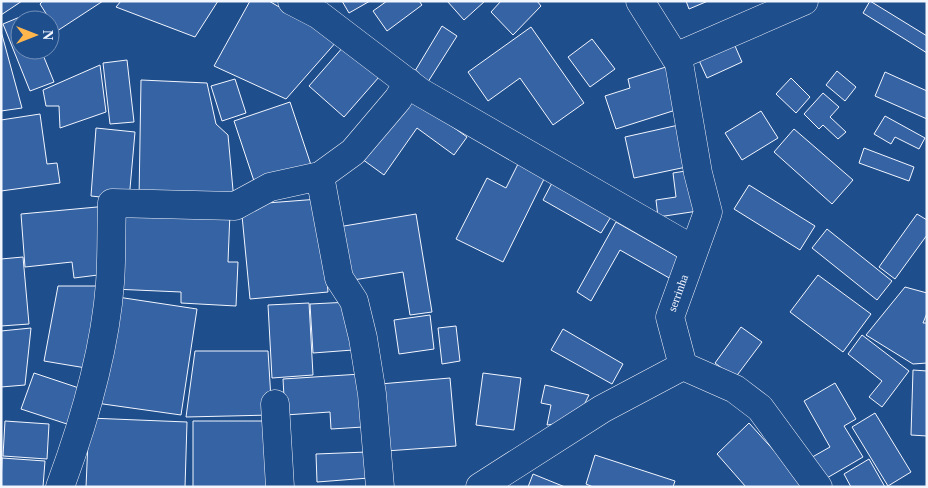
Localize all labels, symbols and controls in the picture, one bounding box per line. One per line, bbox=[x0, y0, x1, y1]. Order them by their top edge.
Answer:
north arrow bbox=[10, 10, 60, 60]
text: N bbox=[40, 30, 55, 40]
street label: serrinha bbox=[665, 272, 691, 314]

